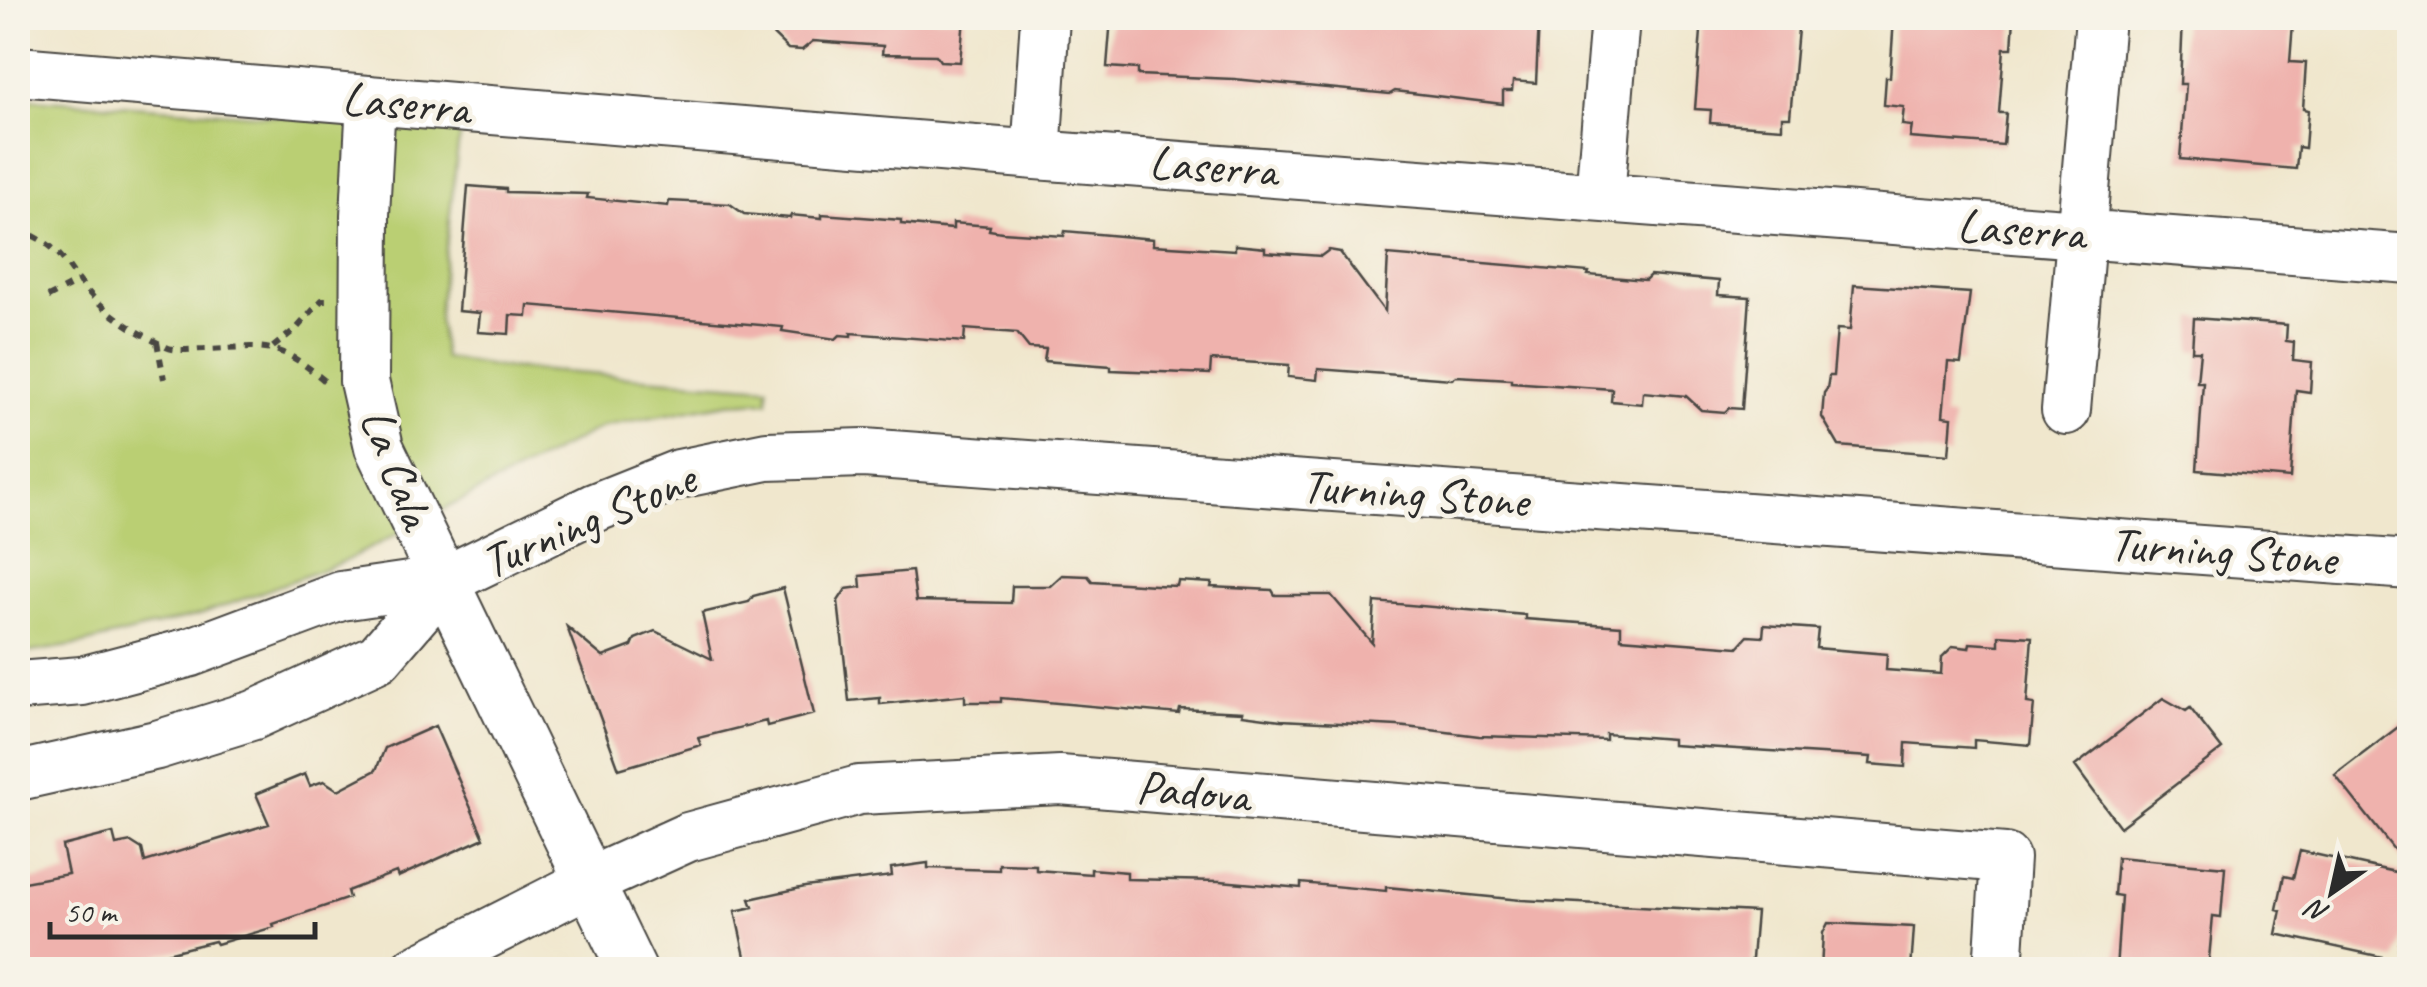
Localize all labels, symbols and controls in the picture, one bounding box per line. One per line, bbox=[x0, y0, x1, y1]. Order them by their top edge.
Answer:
street label: Laserra bbox=[340, 68, 476, 139]
street label: Laserra bbox=[1147, 132, 1283, 201]
street label: Laserra bbox=[1955, 195, 2091, 264]
street label: La Cala bbox=[347, 400, 449, 540]
street label: Turning Stone bbox=[472, 447, 707, 592]
street label: Turning Stone bbox=[1300, 455, 1534, 531]
street label: Turning Stone bbox=[2108, 513, 2342, 589]
street label: Padova bbox=[1134, 756, 1256, 826]
north arrow bbox=[2282, 842, 2382, 942]
scale bar bbox=[50, 877, 315, 939]
text: N bbox=[2297, 890, 2335, 932]
text: 50 m bbox=[65, 893, 118, 931]

